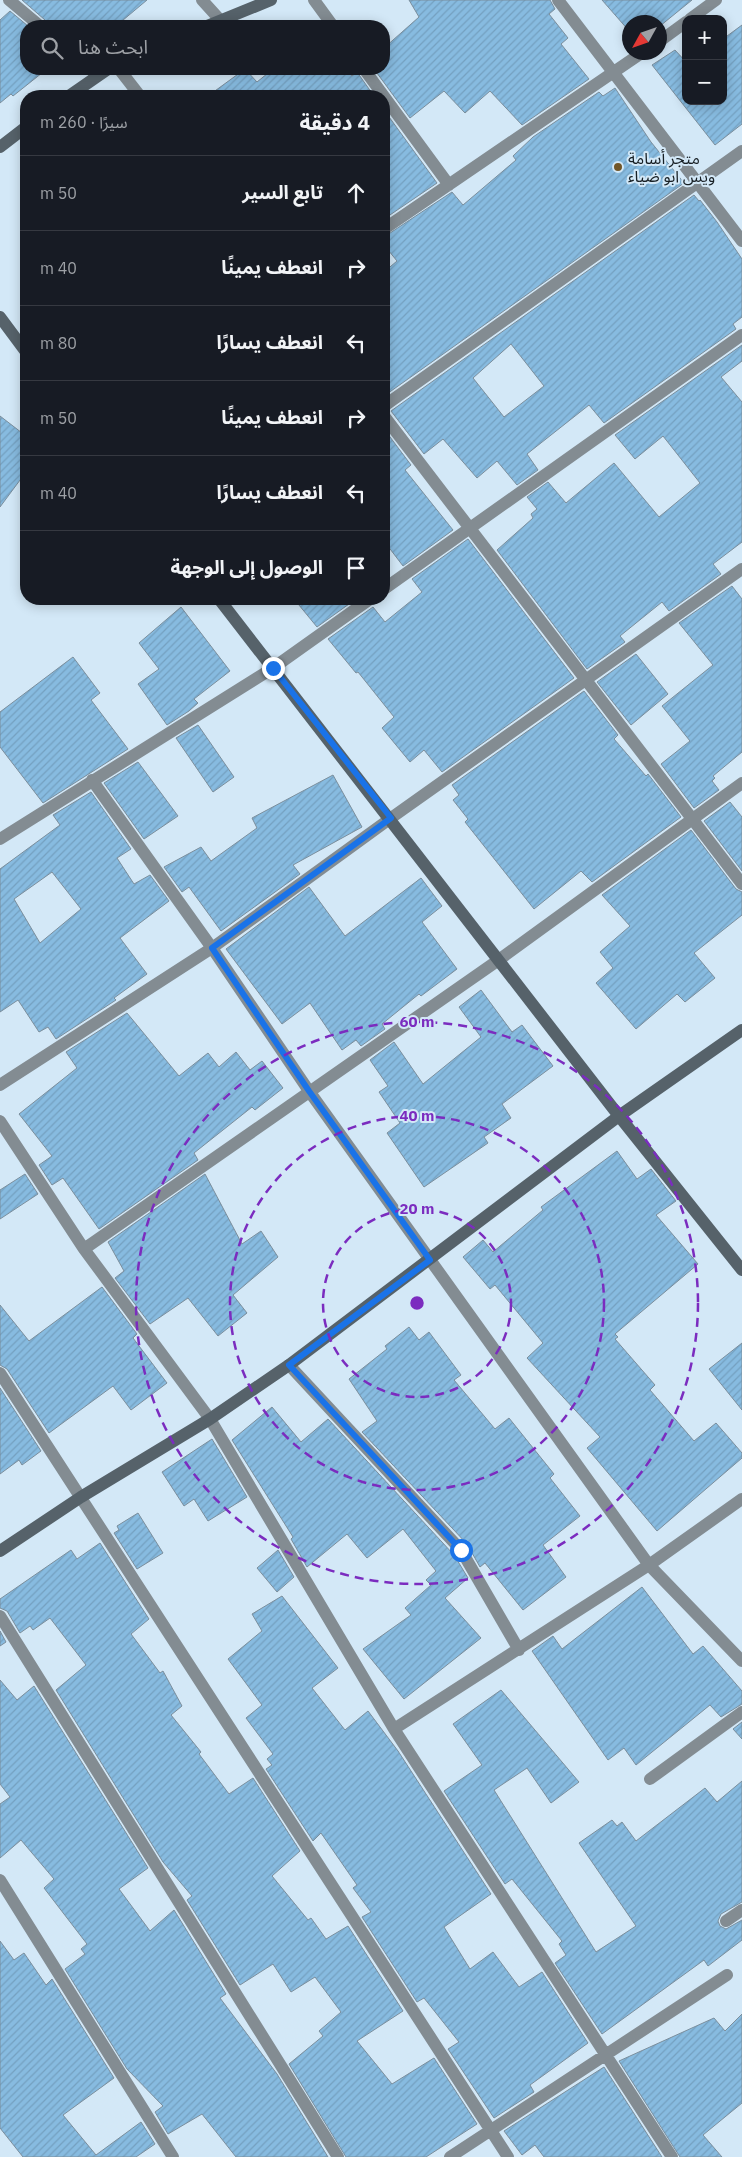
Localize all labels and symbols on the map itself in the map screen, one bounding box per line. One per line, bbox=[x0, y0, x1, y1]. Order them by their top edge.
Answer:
north arrow bbox=[622, 15, 667, 60]
place label: متجر أسامة ويس ابو ضياء bbox=[628, 148, 715, 186]
marker: متجر أسامة ويس ابو ضياء bbox=[612, 161, 624, 173]
route end bbox=[262, 657, 285, 680]
text: 60 m bbox=[400, 1012, 434, 1031]
text: 40 m bbox=[400, 1106, 434, 1125]
text: 20 m bbox=[400, 1199, 434, 1218]
centre of rings bbox=[408, 1294, 426, 1312]
route start bbox=[450, 1539, 473, 1562]

